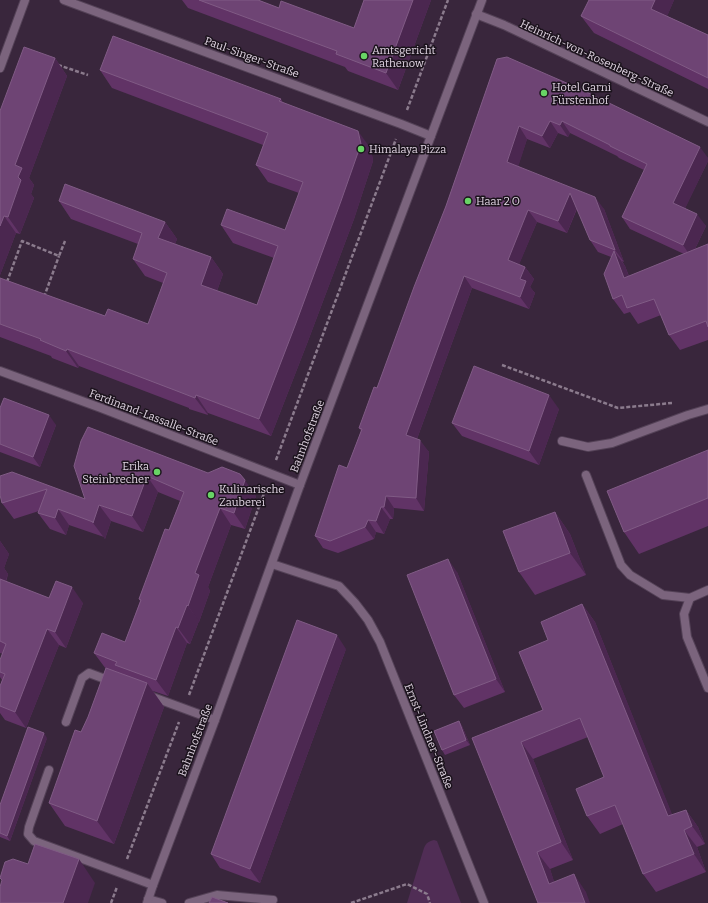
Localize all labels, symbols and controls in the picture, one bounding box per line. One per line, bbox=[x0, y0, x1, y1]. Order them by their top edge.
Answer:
street label: Heinrich-von-Rosenberg-Straße bbox=[518, 17, 676, 100]
street label: Paul-Singer-Straße bbox=[203, 34, 301, 81]
place label: Amtsgericht Rathenow bbox=[372, 44, 435, 70]
marker: Amtsgericht Rathenow bbox=[359, 51, 369, 61]
place label: Hotel Garni Fürstenhof bbox=[552, 81, 612, 107]
marker: Hotel Garni Fürstenhof bbox=[539, 88, 549, 98]
place label: Himalaya Pizza bbox=[369, 143, 446, 156]
marker: Himalaya Pizza bbox=[356, 144, 366, 154]
place label: Haar 2 O bbox=[476, 195, 520, 208]
marker: Haar 2 O bbox=[463, 196, 473, 206]
street label: Ferdinand-Lassalle-Straße bbox=[87, 387, 220, 448]
street label: Bahnhofstraße bbox=[288, 398, 327, 474]
place label: Erika Steinbrecher bbox=[82, 460, 149, 486]
marker: Erika Steinbrecher bbox=[152, 467, 162, 477]
place label: Kulinarische Zauberei bbox=[219, 483, 284, 509]
marker: Kulinarische Zauberei bbox=[206, 490, 216, 500]
street label: Ernst-Lindner-Straße bbox=[401, 682, 456, 791]
street label: Bahnhofstraße bbox=[176, 702, 215, 778]

